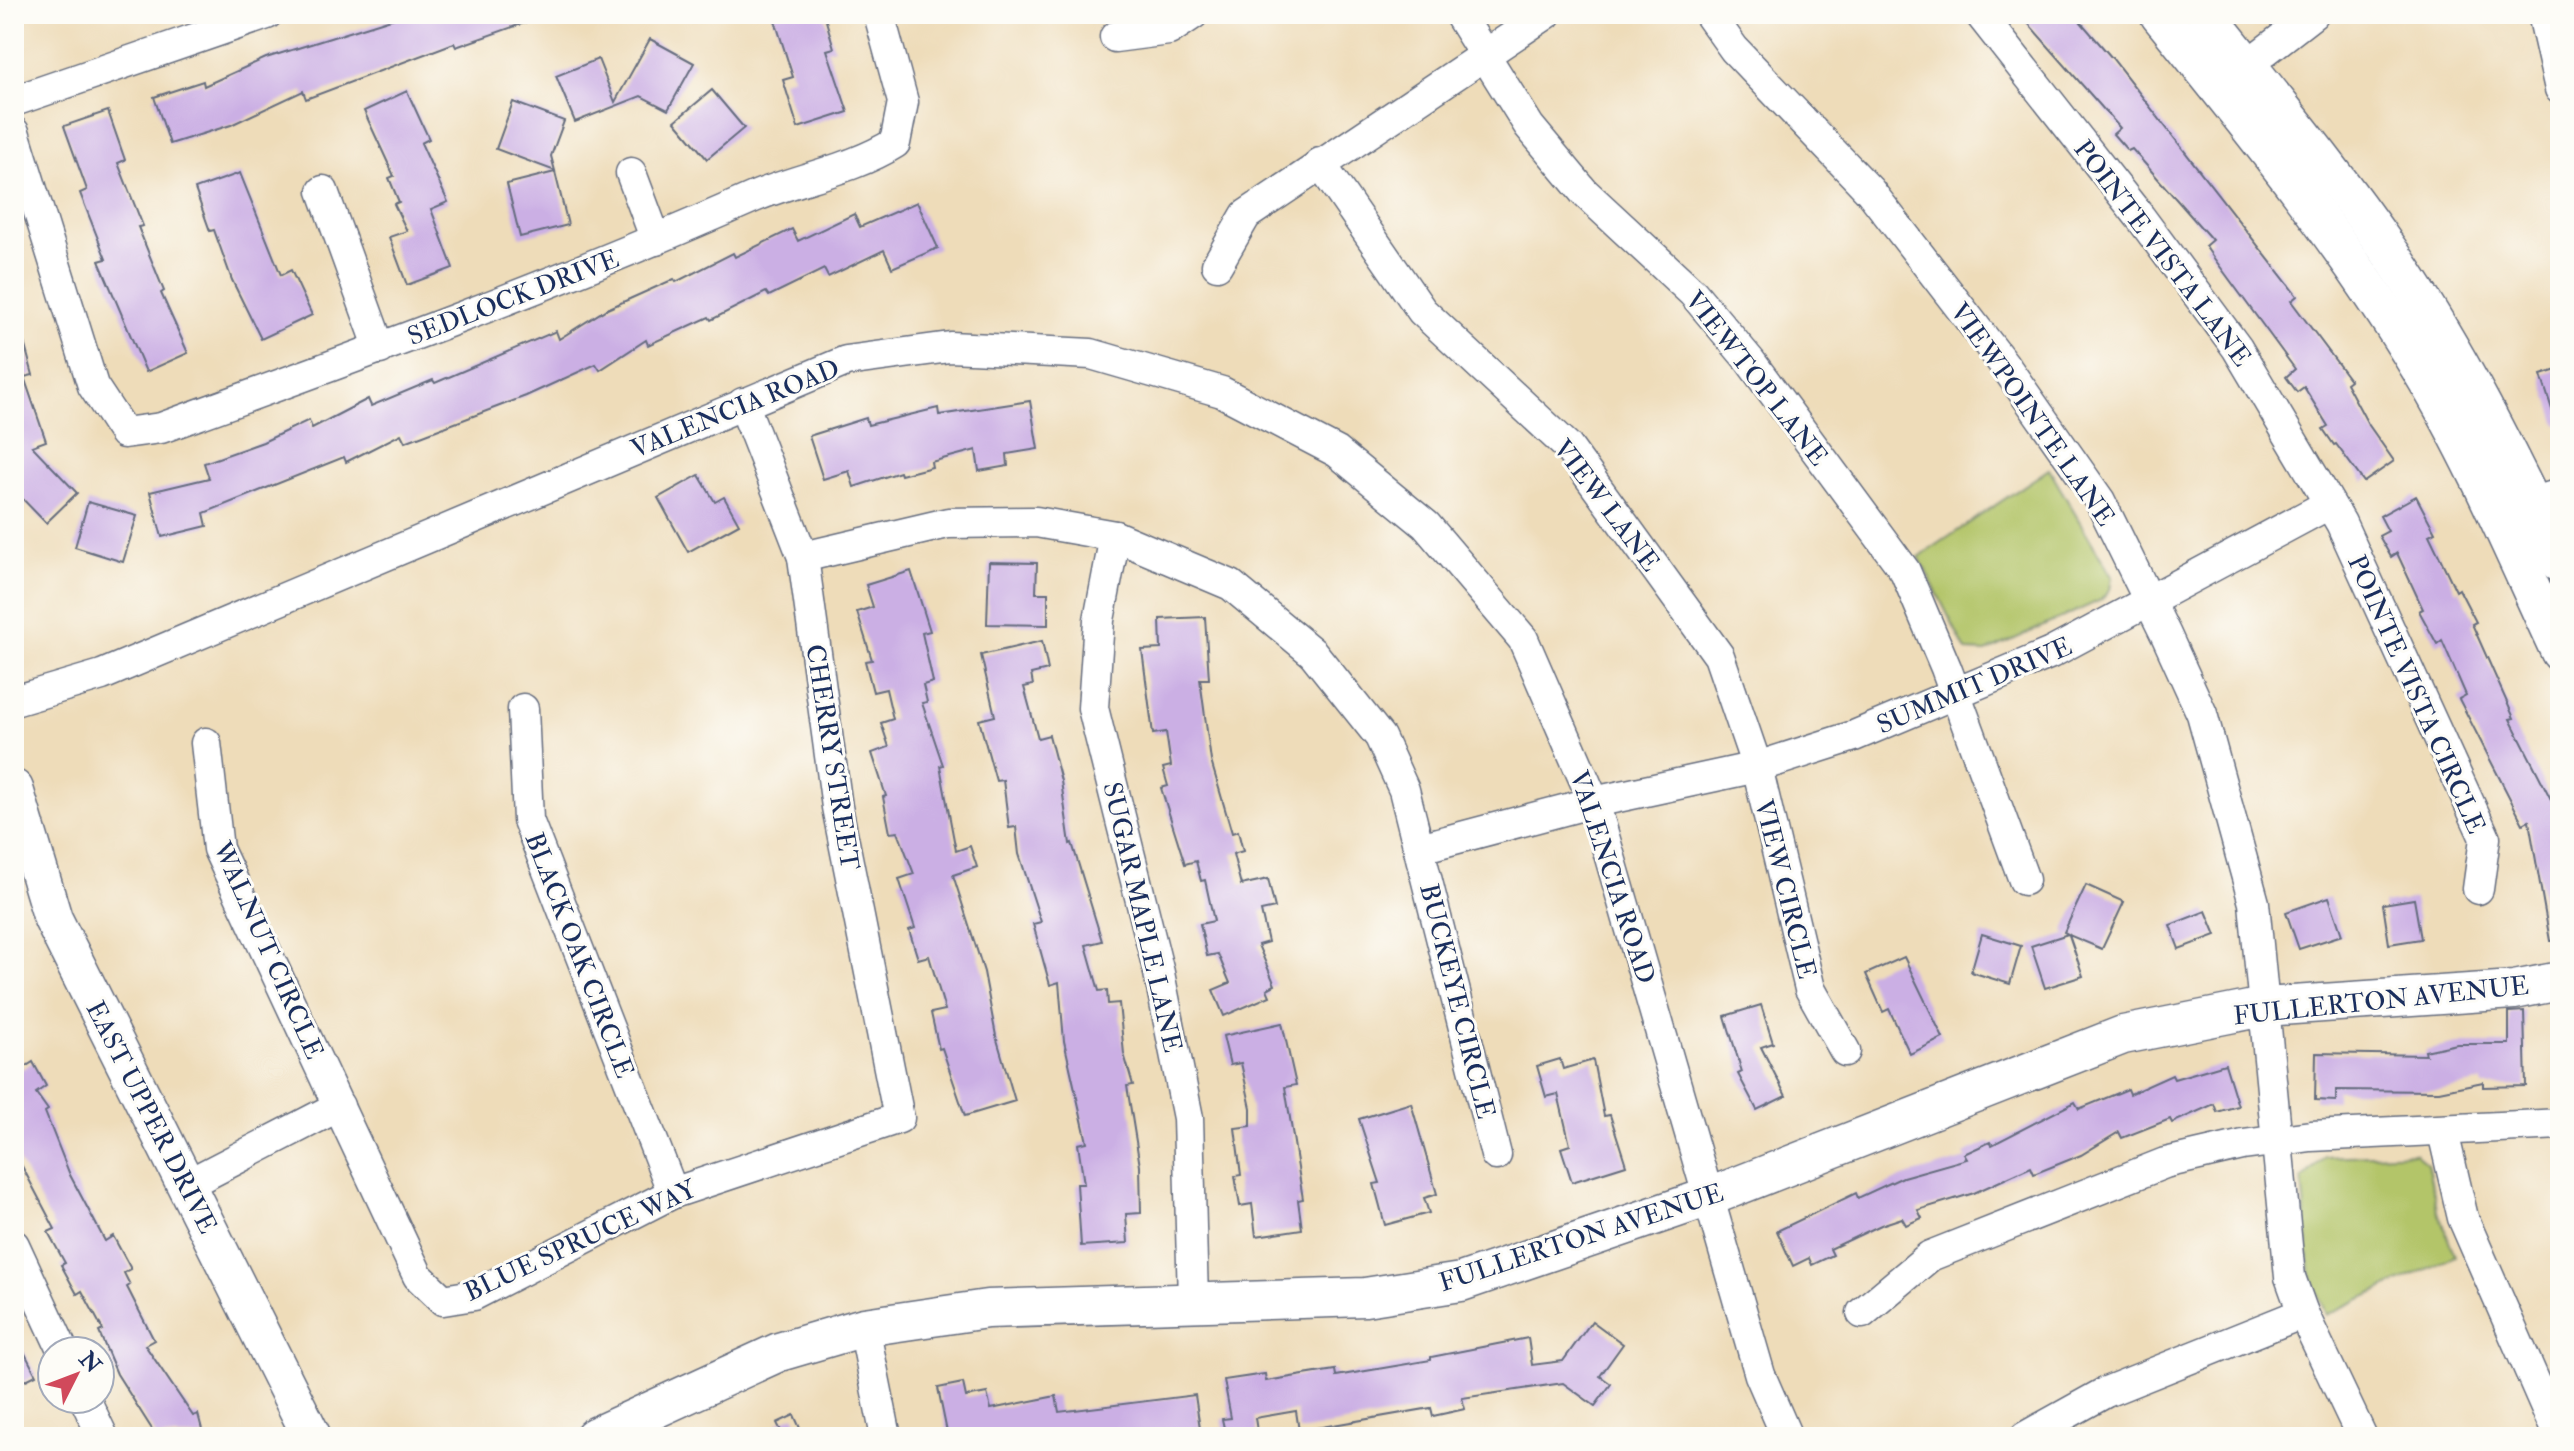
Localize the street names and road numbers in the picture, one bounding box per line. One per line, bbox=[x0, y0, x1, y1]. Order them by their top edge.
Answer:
street label: POINTE VISTA LANE bbox=[2067, 134, 2258, 373]
street label: SEDLOCK DRIVE bbox=[403, 243, 624, 353]
street label: VIEWTOP LANE bbox=[1678, 285, 1834, 472]
street label: VIEWPOINTE LANE bbox=[1943, 297, 2121, 532]
street label: VALENCIA ROAD bbox=[626, 352, 844, 465]
street label: VIEW LANE bbox=[1546, 433, 1666, 578]
street label: POINTE VISTA CIRCLE bbox=[2340, 550, 2492, 839]
street label: SUMMIT DRIVE bbox=[1872, 630, 2077, 741]
street label: CHERRY STREET bbox=[798, 642, 866, 872]
street label: VALENCIA ROAD bbox=[1562, 767, 1662, 988]
street label: SUGAR MAPLE LANE bbox=[1095, 779, 1189, 1055]
street label: VIEW CIRCLE bbox=[1747, 796, 1823, 982]
street label: BLACK OAK CIRCLE bbox=[517, 828, 641, 1083]
street label: WALNUT CIRCLE bbox=[205, 836, 330, 1064]
street label: BUCKEYE CIRCLE bbox=[1412, 880, 1502, 1122]
street label: FULLERTON AVENUE bbox=[2232, 970, 2531, 1032]
street label: EAST UPPER DRIVE bbox=[79, 996, 224, 1239]
street label: BLUE SPRUCE WAY bbox=[459, 1173, 703, 1309]
street label: FULLERTON AVENUE bbox=[1435, 1177, 1728, 1299]

